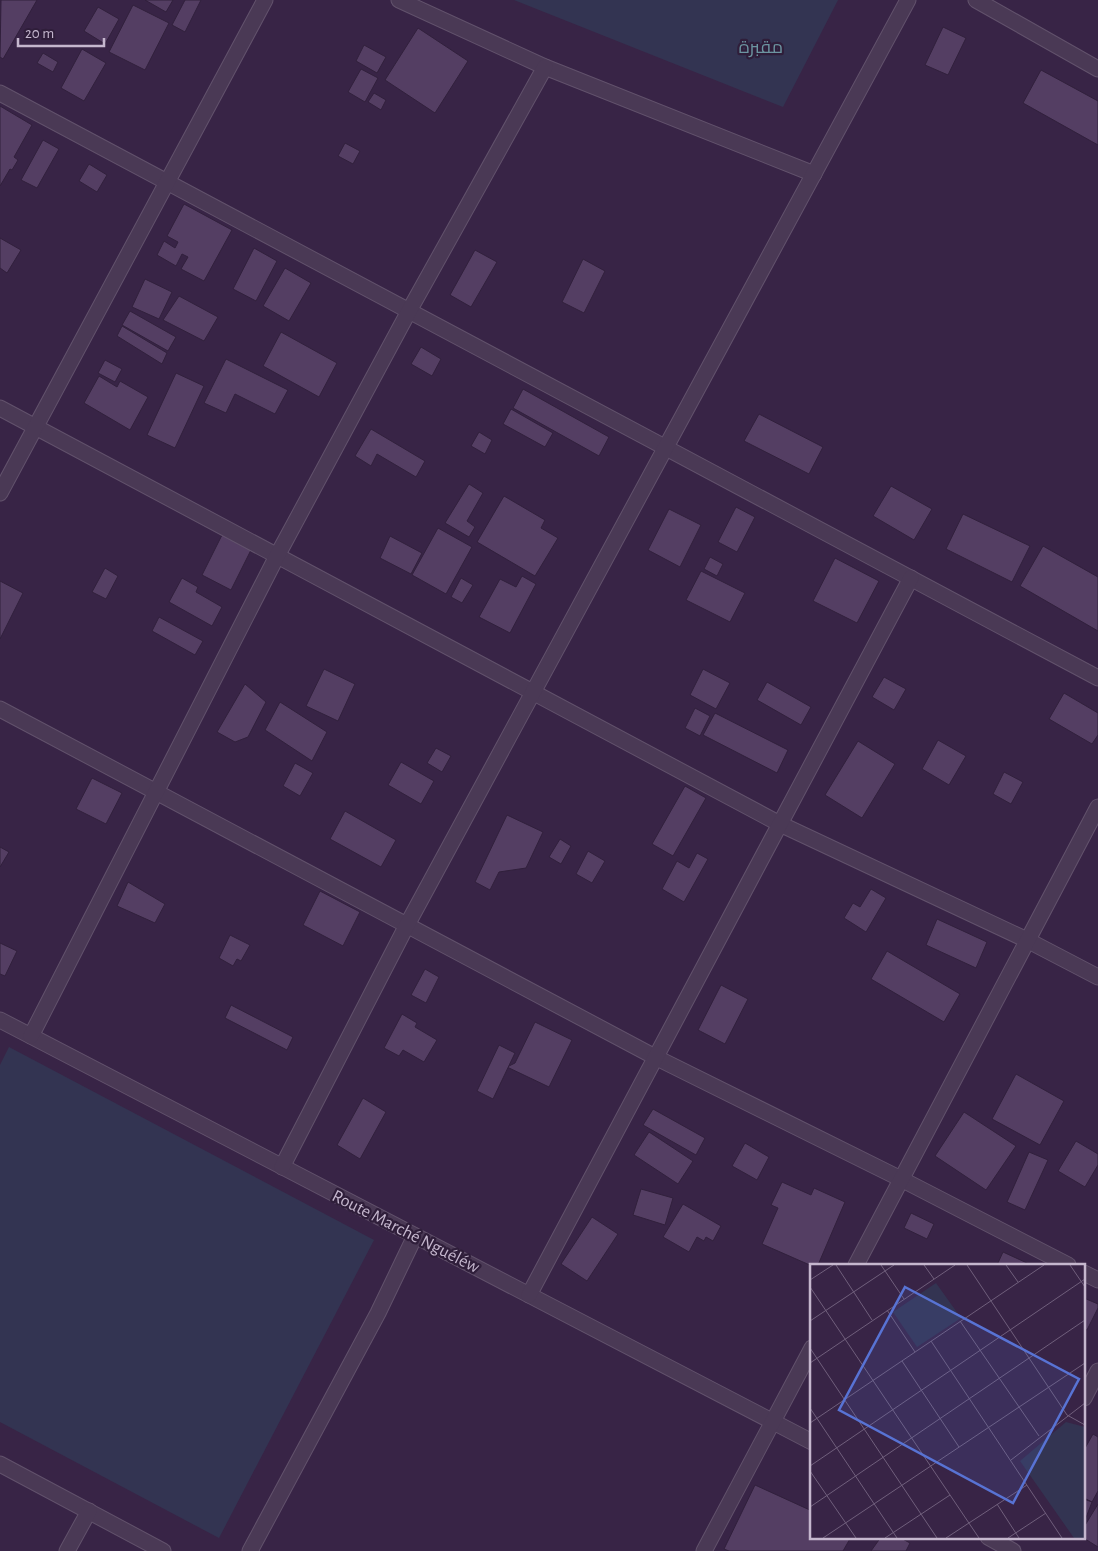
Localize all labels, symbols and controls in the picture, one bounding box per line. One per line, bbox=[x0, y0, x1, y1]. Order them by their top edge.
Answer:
scale bar bbox=[18, 15, 104, 47]
text: 20 m bbox=[25, 26, 54, 41]
park label: مقبرة bbox=[739, 39, 783, 58]
street label: Route Marché Nguéléw bbox=[329, 1187, 482, 1277]
inset map bbox=[810, 1264, 1086, 1538]

